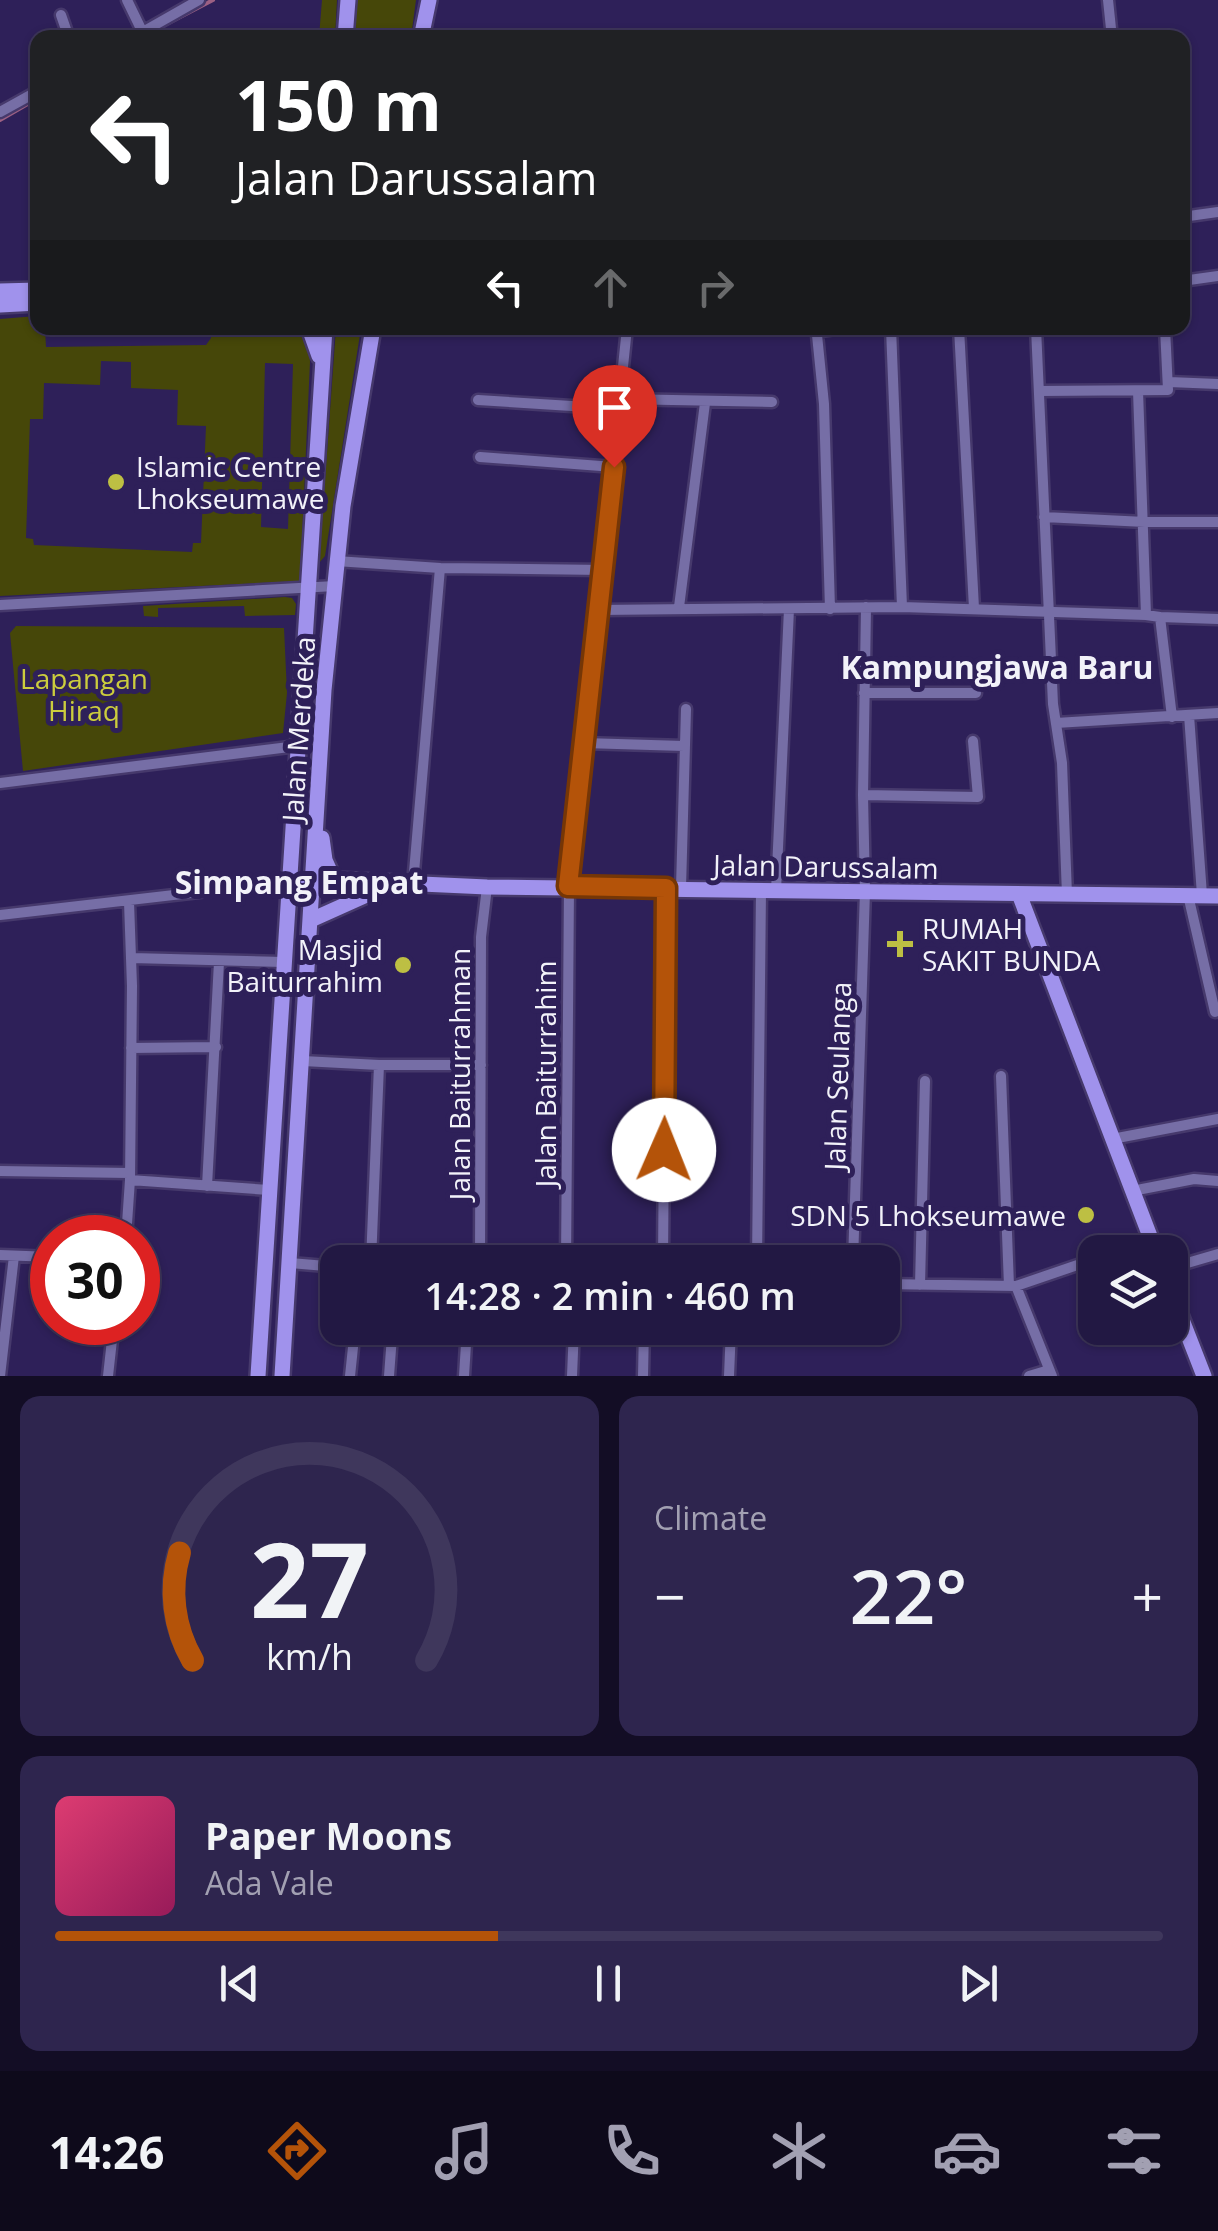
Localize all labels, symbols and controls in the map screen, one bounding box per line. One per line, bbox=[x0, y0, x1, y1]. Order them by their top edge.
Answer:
text: 150 m bbox=[235, 56, 442, 152]
icon: left bbox=[70, 70, 200, 200]
text: Jalan Darussalam bbox=[235, 147, 597, 208]
icon: left bbox=[478, 260, 533, 315]
icon: ahead bbox=[583, 260, 638, 315]
icon: right bbox=[688, 260, 743, 315]
pin bbox=[572, 365, 657, 468]
icon: arrive bbox=[587, 380, 642, 435]
place label: Islamic Centre Lhokseumawe bbox=[136, 447, 324, 517]
marker: Islamic Centre Lhokseumawe bbox=[105, 471, 127, 493]
street label: Jalan Merdeka bbox=[272, 635, 323, 826]
district label: Kampungjawa Baru bbox=[841, 645, 1153, 688]
park label: Lapangan Hiraq bbox=[20, 659, 148, 729]
street label: Jalan Darussalam bbox=[710, 845, 939, 887]
district label: Simpang Empat bbox=[175, 860, 423, 903]
place label: RUMAH SAKIT BUNDA bbox=[922, 909, 1101, 979]
place label: Masjid Baiturrahim bbox=[227, 930, 383, 1000]
marker: RUMAH SAKIT BUNDA bbox=[887, 931, 913, 957]
street label: Jalan Baiturrahman bbox=[440, 948, 478, 1203]
marker: Masjid Baiturrahim bbox=[392, 954, 414, 976]
street label: Jalan Baiturrahim bbox=[526, 961, 564, 1190]
street label: Jalan Seulanga bbox=[815, 981, 859, 1174]
position arrow bbox=[612, 1098, 716, 1202]
place label: SDN 5 Lhokseumawe bbox=[790, 1196, 1066, 1234]
marker: SDN 5 Lhokseumawe bbox=[1075, 1204, 1097, 1226]
speed limit sign: 30 bbox=[30, 1215, 160, 1345]
map controls bbox=[1078, 1235, 1188, 1345]
button: layers bbox=[1078, 1235, 1188, 1345]
text: 14:28 · 2 min · 460 m bbox=[424, 1269, 796, 1321]
text: Climate bbox=[654, 1496, 767, 1539]
text: 27 bbox=[250, 1507, 369, 1648]
text: 22° bbox=[850, 1544, 967, 1646]
text: − bbox=[654, 1558, 685, 1633]
text: + bbox=[1132, 1558, 1163, 1633]
text: km/h bbox=[266, 1632, 353, 1680]
text: Paper Moons bbox=[205, 1809, 452, 1861]
text: Ada Vale bbox=[205, 1861, 334, 1904]
icon: previous bbox=[212, 1956, 267, 2011]
icon: pause bbox=[581, 1956, 636, 2011]
icon: next bbox=[951, 1956, 1006, 2011]
icon: directions bbox=[262, 2116, 332, 2186]
icon: music bbox=[429, 2116, 499, 2186]
icon: phone bbox=[597, 2116, 667, 2186]
icon: climate bbox=[764, 2116, 834, 2186]
icon: car bbox=[932, 2116, 1002, 2186]
icon: filters bbox=[1099, 2116, 1169, 2186]
text: 14:26 bbox=[49, 2121, 164, 2182]

